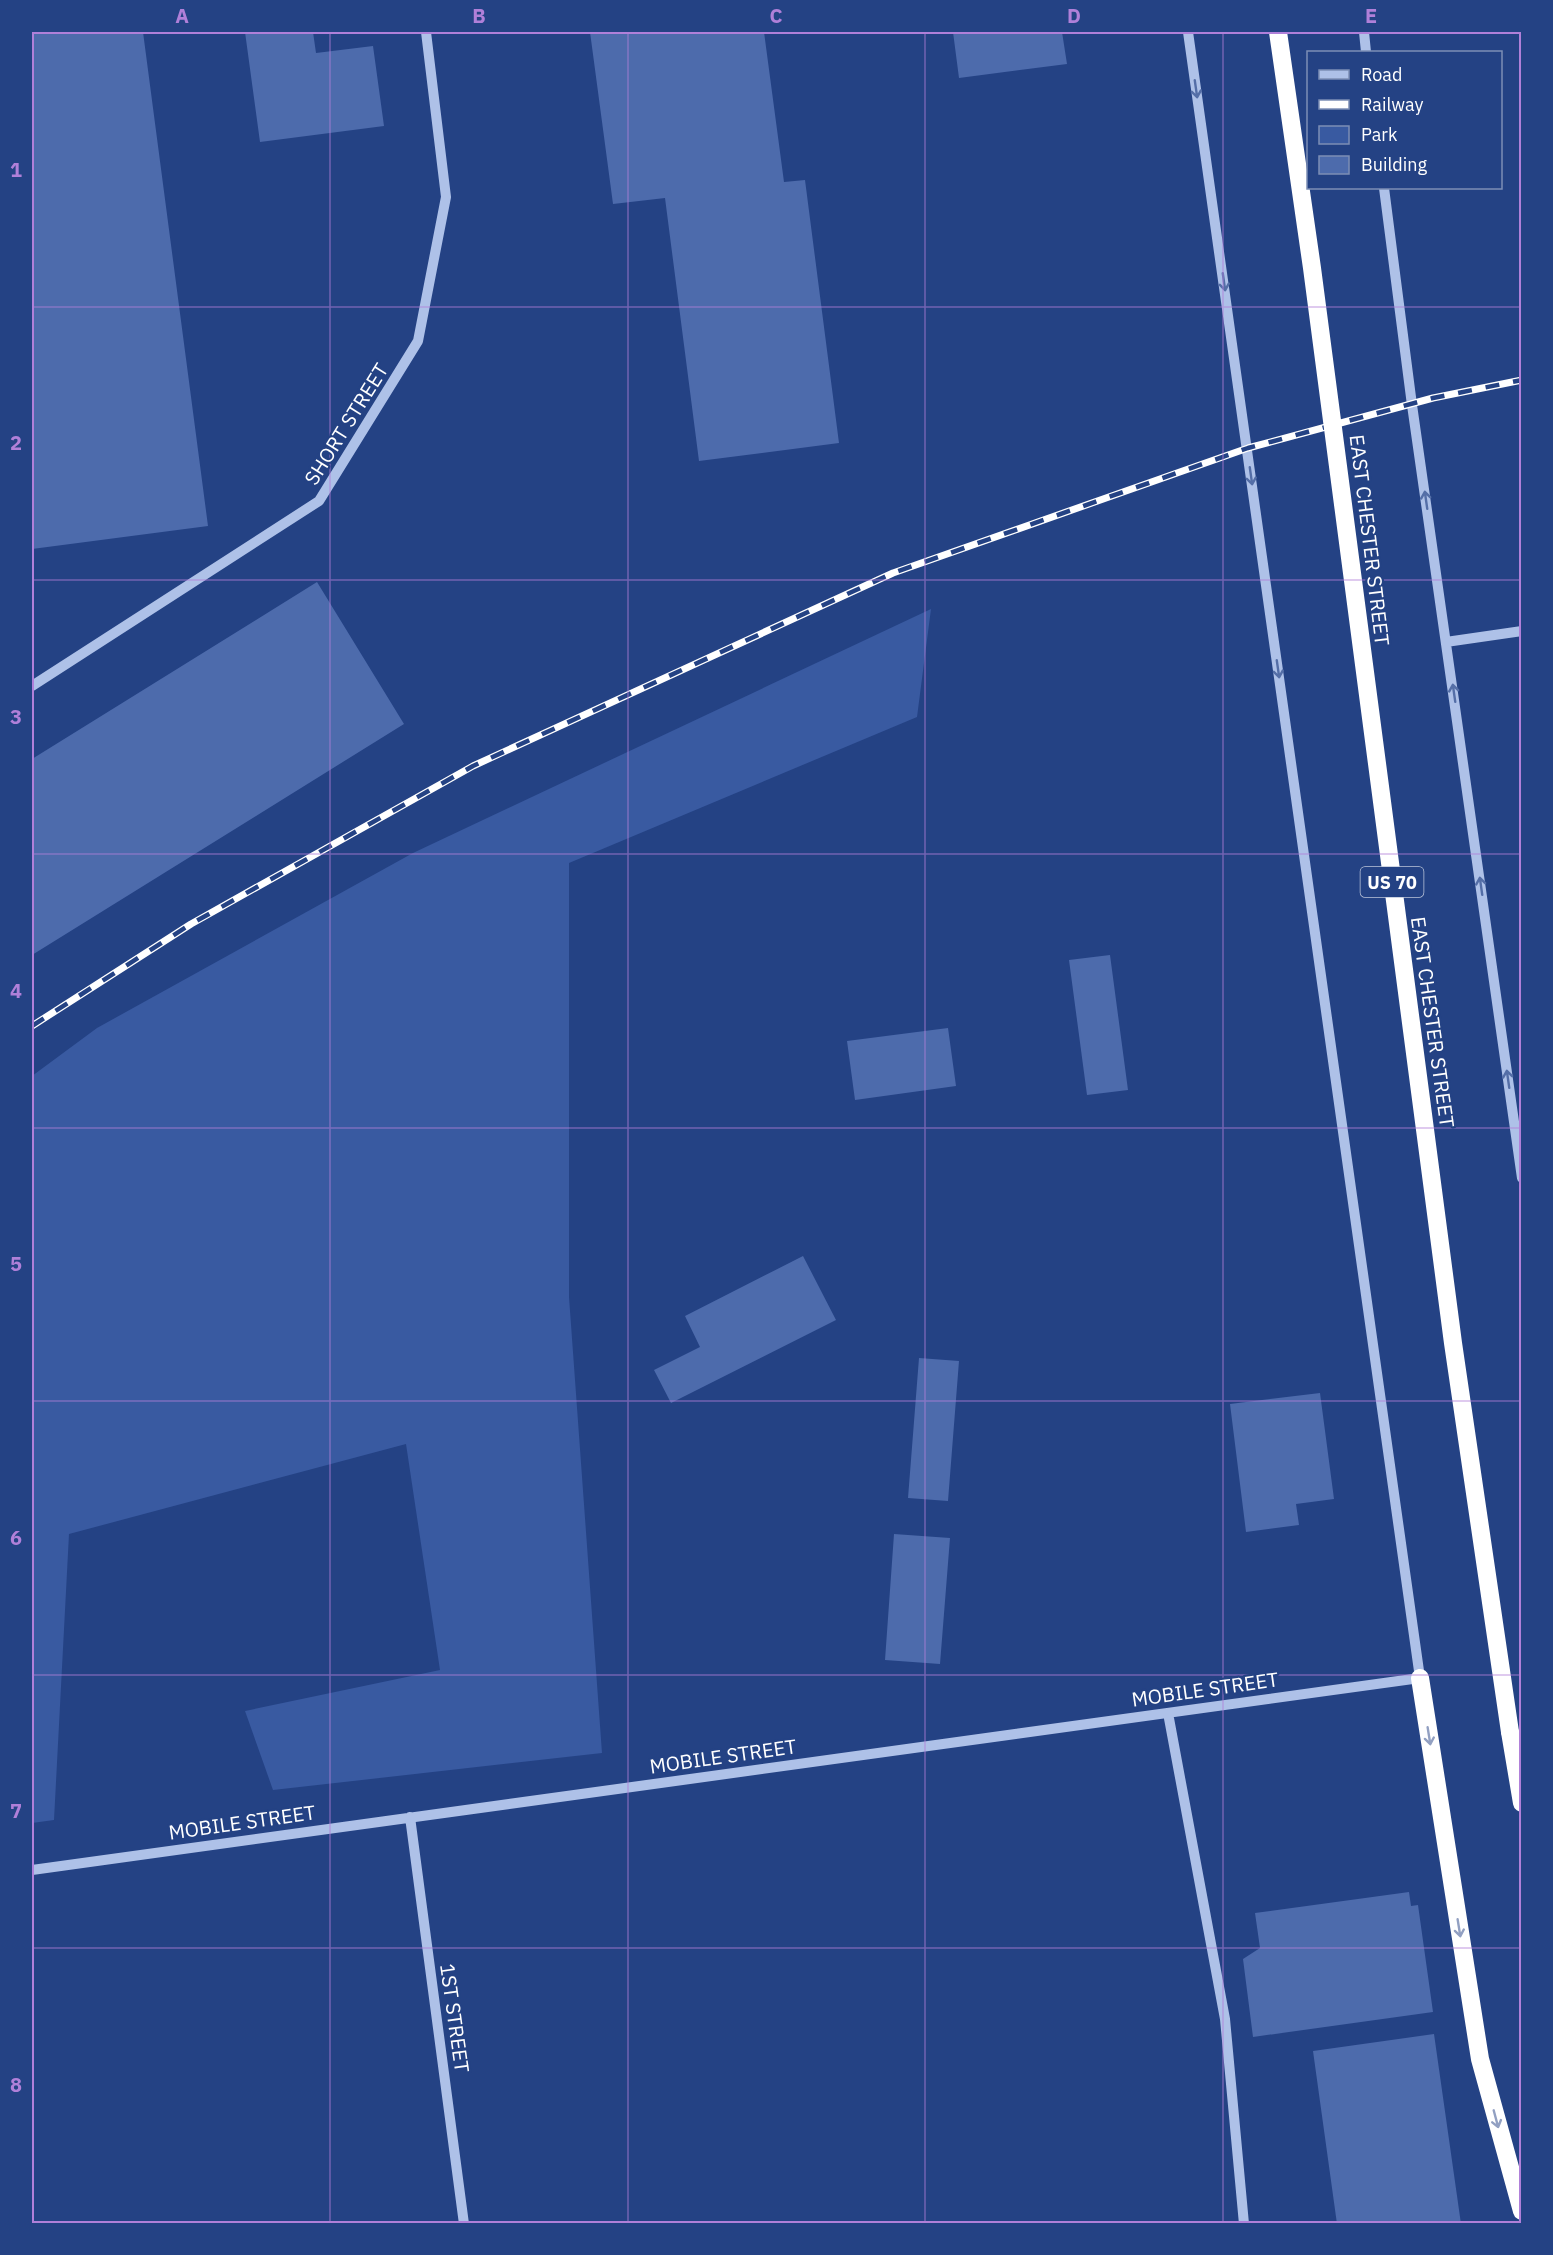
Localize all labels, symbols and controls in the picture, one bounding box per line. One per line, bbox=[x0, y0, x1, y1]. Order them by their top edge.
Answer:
text: A bbox=[175, 2, 189, 29]
text: B bbox=[472, 2, 486, 29]
text: C bbox=[769, 2, 783, 29]
text: D bbox=[1067, 2, 1081, 29]
text: E bbox=[1365, 2, 1377, 29]
legend bbox=[1307, 51, 1502, 189]
text: Road bbox=[1361, 63, 1402, 86]
one-way arrow bbox=[1191, 79, 1202, 99]
text: Railway bbox=[1361, 93, 1423, 116]
text: Park bbox=[1361, 123, 1398, 146]
text: Building bbox=[1361, 153, 1428, 176]
text: 1 bbox=[10, 156, 22, 183]
one-way arrow bbox=[1218, 272, 1229, 292]
street label: SHORT STREET bbox=[298, 358, 394, 490]
text: 2 bbox=[10, 429, 22, 456]
street label: EAST CHESTER STREET bbox=[1344, 433, 1396, 647]
one-way arrow bbox=[1246, 465, 1257, 485]
one-way arrow bbox=[1420, 490, 1431, 510]
one-way arrow bbox=[1273, 658, 1284, 678]
one-way arrow bbox=[1448, 683, 1459, 703]
text: 3 bbox=[10, 703, 22, 730]
road number: US 70 bbox=[1360, 867, 1424, 897]
one-way arrow bbox=[1475, 876, 1486, 896]
street label: EAST CHESTER STREET bbox=[1405, 915, 1461, 1129]
text: 4 bbox=[10, 977, 22, 1004]
one-way arrow bbox=[1502, 1069, 1513, 1089]
text: 5 bbox=[10, 1250, 22, 1277]
text: 6 bbox=[10, 1524, 22, 1551]
street label: MOBILE STREET bbox=[1130, 1665, 1280, 1713]
one-way arrow bbox=[1423, 1725, 1434, 1745]
street label: MOBILE STREET bbox=[648, 1732, 798, 1780]
text: 7 bbox=[10, 1797, 22, 1824]
street label: MOBILE STREET bbox=[167, 1798, 317, 1846]
one-way arrow bbox=[1454, 1918, 1465, 1938]
street label: 1ST STREET bbox=[434, 1962, 476, 2074]
text: 8 bbox=[10, 2071, 22, 2098]
one-way arrow bbox=[1491, 2110, 1502, 2129]

